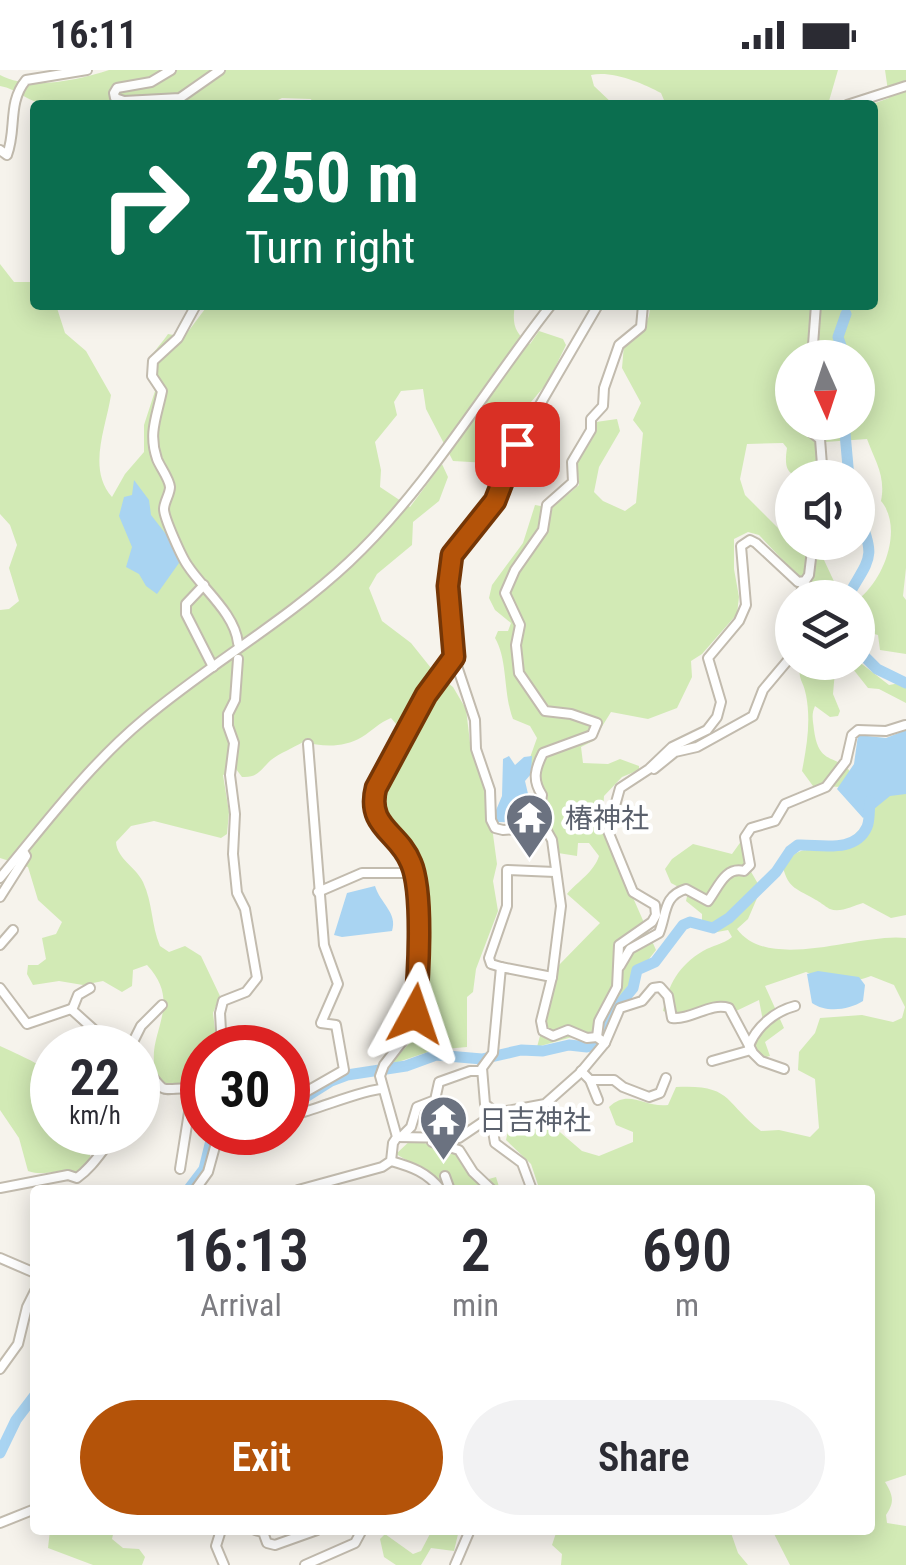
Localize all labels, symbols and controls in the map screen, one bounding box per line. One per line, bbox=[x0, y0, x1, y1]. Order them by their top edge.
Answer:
text: 16:11 bbox=[50, 13, 137, 57]
text: 250 m bbox=[245, 137, 419, 219]
icon: right bbox=[80, 140, 210, 270]
text: Turn right bbox=[245, 221, 415, 274]
north arrow bbox=[775, 340, 875, 440]
map controls bbox=[775, 340, 875, 680]
pin bbox=[475, 402, 560, 487]
icon: arrive bbox=[490, 417, 545, 472]
button: sound bbox=[775, 460, 875, 560]
button: layers bbox=[775, 580, 875, 680]
temple icon: 椿神社 bbox=[504, 792, 556, 860]
place label: 椿神社 bbox=[565, 802, 649, 835]
position arrow bbox=[363, 962, 467, 1066]
speed limit sign: 30 bbox=[180, 1025, 310, 1155]
text: 22 bbox=[70, 1049, 120, 1107]
temple icon: 日吉神社 bbox=[418, 1094, 470, 1162]
text: km/h bbox=[69, 1101, 121, 1130]
place label: 日吉神社 bbox=[479, 1104, 591, 1137]
text: 16:13 bbox=[173, 1215, 309, 1286]
text: 2 bbox=[460, 1215, 491, 1286]
text: 690 bbox=[642, 1215, 732, 1286]
text: Arrival bbox=[200, 1286, 282, 1324]
text: min bbox=[452, 1286, 499, 1324]
text: m bbox=[675, 1286, 699, 1324]
button: Exit bbox=[80, 1400, 443, 1515]
button: Share bbox=[463, 1400, 825, 1515]

